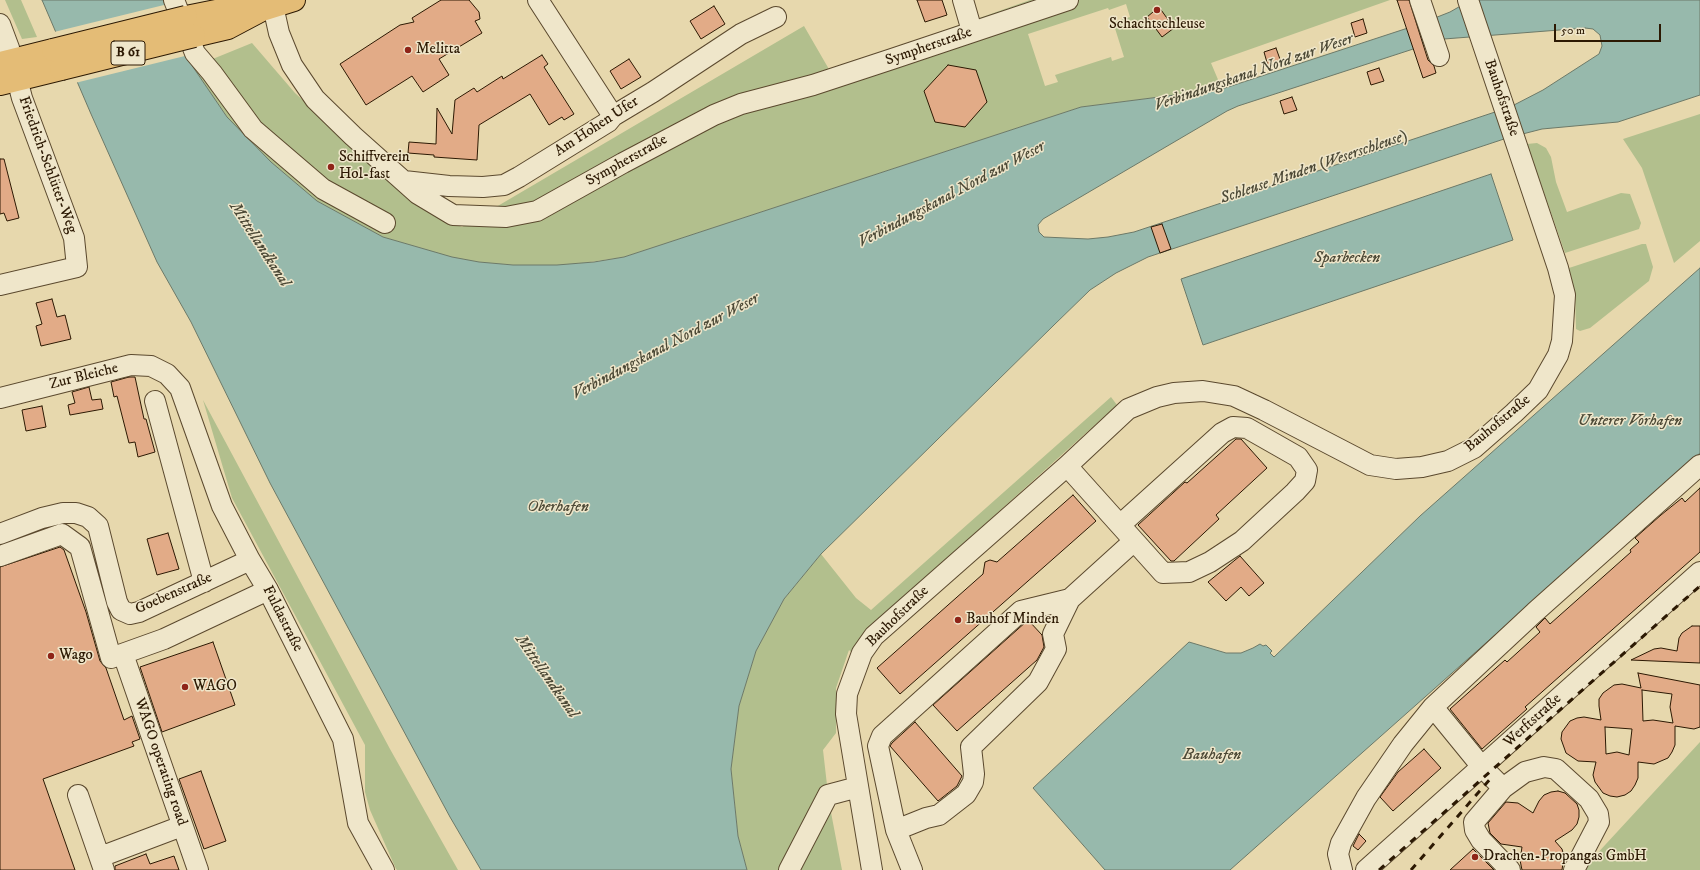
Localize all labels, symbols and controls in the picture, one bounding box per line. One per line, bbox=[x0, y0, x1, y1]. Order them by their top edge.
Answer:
marker: Schachtschleuse bbox=[1152, 5, 1162, 15]
place label: Schachtschleuse bbox=[1109, 16, 1205, 34]
scale bar bbox=[1556, 16, 1663, 42]
text: 50 m bbox=[1561, 23, 1585, 38]
street label: Sympherstraße bbox=[883, 24, 975, 70]
water label: Verbindungskanal Nord zur Weser bbox=[1152, 30, 1356, 116]
road number: B 61 bbox=[111, 41, 145, 65]
place label: Melitta bbox=[416, 41, 460, 59]
marker: Melitta bbox=[403, 45, 413, 55]
street label: Bauhofstraße bbox=[1479, 57, 1523, 139]
street label: Am Hohen Ufer bbox=[552, 93, 642, 161]
street label: Friedrich-Schlüter-Weg bbox=[14, 94, 80, 236]
water label: Schleuse Minden (Weserschleuse) bbox=[1218, 127, 1410, 209]
street label: Sympherstraße bbox=[583, 131, 671, 191]
water label: Verbindungskanal Nord zur Weser bbox=[855, 137, 1049, 253]
place label: Schiffverein Hol-fast bbox=[339, 149, 410, 184]
marker: Schiffverein Hol-fast bbox=[326, 162, 336, 172]
water label: Mittellandkanal bbox=[224, 199, 294, 291]
water label: Sparbecken bbox=[1314, 249, 1380, 269]
water label: Verbindungskanal Nord zur Weser bbox=[569, 289, 763, 405]
street label: Zur Bleiche bbox=[48, 360, 120, 394]
street label: Bauhofstraße bbox=[1462, 391, 1534, 457]
water label: Unterer Vorhafen bbox=[1578, 412, 1682, 432]
water label: Oberhafen bbox=[527, 498, 589, 518]
street label: Goebenstraße bbox=[133, 569, 215, 619]
street label: Fuldastraße bbox=[258, 583, 306, 655]
street label: Bauhofstraße bbox=[863, 583, 933, 651]
place label: Bauhof Minden bbox=[966, 611, 1059, 629]
marker: Bauhof Minden bbox=[953, 615, 963, 625]
water label: Mittellandkanal bbox=[510, 632, 582, 722]
place label: Wago bbox=[59, 647, 93, 665]
marker: Wago bbox=[46, 651, 56, 661]
place label: WAGO bbox=[193, 678, 237, 696]
marker: WAGO bbox=[180, 682, 190, 692]
street label: Werftstraße bbox=[1500, 690, 1566, 752]
street label: WAGO operating road bbox=[130, 696, 190, 828]
water label: Bauhafen bbox=[1183, 746, 1241, 766]
place label: Drachen-Propangas GmbH bbox=[1483, 848, 1647, 866]
marker: Drachen-Propangas GmbH bbox=[1470, 852, 1480, 862]

